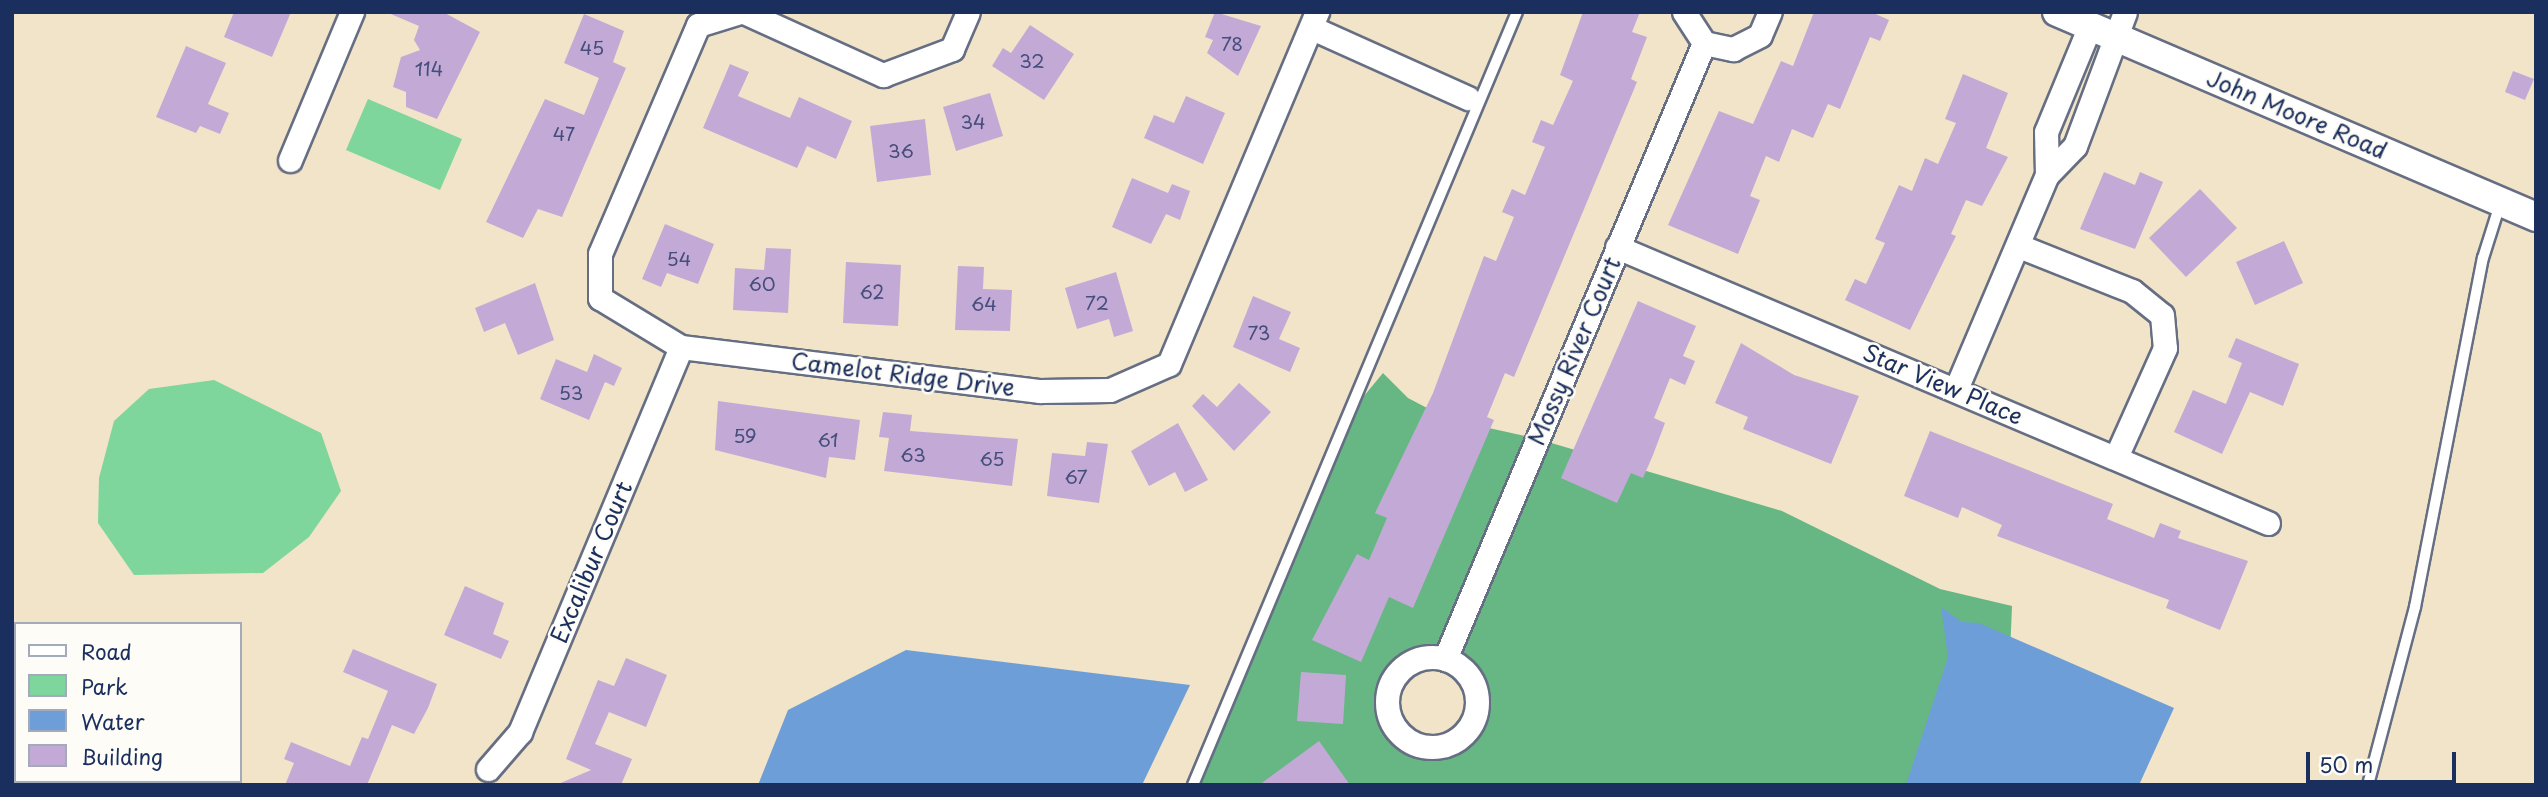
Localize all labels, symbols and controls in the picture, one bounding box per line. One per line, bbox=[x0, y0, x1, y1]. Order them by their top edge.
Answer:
house number: 78 bbox=[1221, 33, 1243, 55]
house number: 45 bbox=[580, 37, 604, 59]
house number: 32 bbox=[1019, 50, 1045, 72]
house number: 114 bbox=[415, 58, 443, 80]
street label: John Moore Road bbox=[2202, 63, 2392, 165]
house number: 34 bbox=[960, 111, 986, 133]
house number: 47 bbox=[553, 123, 575, 145]
house number: 36 bbox=[888, 140, 914, 162]
house number: 54 bbox=[667, 248, 691, 270]
street label: Mossy River Court bbox=[1522, 252, 1626, 450]
house number: 60 bbox=[748, 273, 776, 295]
house number: 62 bbox=[860, 281, 884, 303]
house number: 72 bbox=[1085, 292, 1109, 314]
house number: 64 bbox=[971, 293, 997, 315]
house number: 73 bbox=[1248, 322, 1270, 344]
street label: Star View Place bbox=[1858, 337, 2028, 431]
street label: Camelot Ridge Drive bbox=[789, 346, 1017, 402]
house number: 53 bbox=[559, 382, 583, 404]
house number: 59 bbox=[733, 425, 757, 447]
house number: 61 bbox=[817, 429, 839, 451]
house number: 63 bbox=[900, 444, 926, 466]
house number: 65 bbox=[979, 448, 1005, 470]
house number: 67 bbox=[1064, 466, 1088, 488]
street label: Excalibur Court bbox=[545, 477, 637, 647]
legend bbox=[14, 622, 242, 783]
text: Road bbox=[81, 635, 132, 667]
text: Park bbox=[81, 670, 128, 702]
text: Water bbox=[81, 705, 144, 737]
scale bar bbox=[2310, 738, 2460, 782]
text: Building bbox=[81, 740, 163, 772]
text: 50 m bbox=[2319, 748, 2373, 780]

